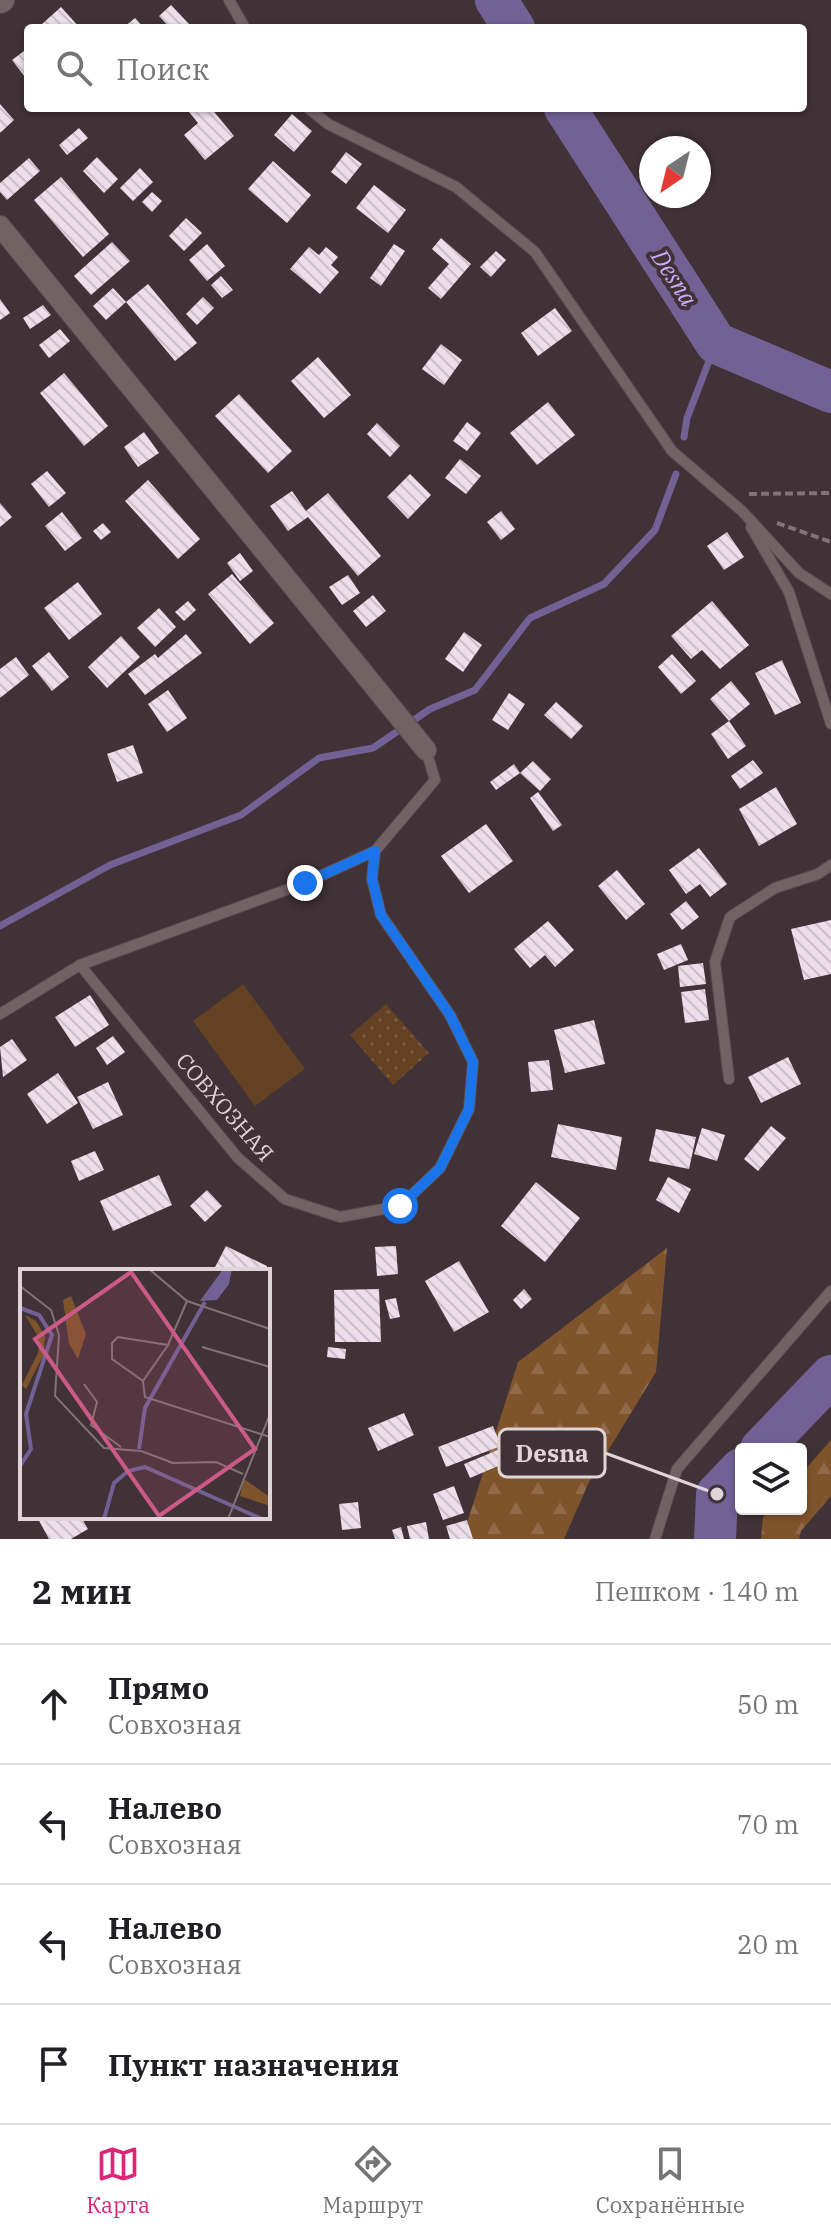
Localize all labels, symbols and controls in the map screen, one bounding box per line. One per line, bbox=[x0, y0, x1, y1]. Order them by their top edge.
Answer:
search box bbox=[24, 24, 807, 112]
icon: search bbox=[52, 46, 96, 90]
text: Поиск bbox=[116, 49, 209, 88]
north arrow bbox=[639, 136, 711, 208]
water label: Desna bbox=[644, 242, 705, 312]
route end bbox=[287, 865, 323, 901]
street label: СОВХОЗНАЯ bbox=[170, 1046, 281, 1167]
route start bbox=[382, 1188, 418, 1224]
inset map bbox=[20, 1269, 270, 1519]
callout: Desna bbox=[499, 1429, 605, 1477]
text: Desna bbox=[515, 1437, 589, 1469]
map controls bbox=[735, 1443, 807, 1515]
button: layers bbox=[735, 1443, 807, 1515]
text: 2 мин bbox=[32, 1569, 132, 1613]
text: Пешком · 140 m bbox=[595, 1574, 799, 1608]
text: Прямо bbox=[108, 1668, 209, 1707]
icon: ahead bbox=[32, 1682, 76, 1726]
text: 50 m bbox=[737, 1687, 799, 1721]
text: Совхозная bbox=[108, 1707, 242, 1741]
text: Налево bbox=[108, 1788, 222, 1827]
icon: left bbox=[32, 1802, 76, 1846]
text: 70 m bbox=[737, 1807, 799, 1841]
text: Совхозная bbox=[108, 1827, 242, 1861]
text: Налево bbox=[108, 1908, 222, 1947]
icon: left bbox=[32, 1922, 76, 1966]
text: 20 m bbox=[737, 1927, 799, 1961]
text: Совхозная bbox=[108, 1947, 242, 1981]
icon: arrive bbox=[32, 2042, 76, 2086]
text: Пункт назначения bbox=[108, 2045, 399, 2084]
tab: Карта bbox=[86, 2142, 150, 2219]
tab: Маршрут bbox=[323, 2142, 423, 2219]
tab: Сохранённые bbox=[596, 2142, 745, 2219]

